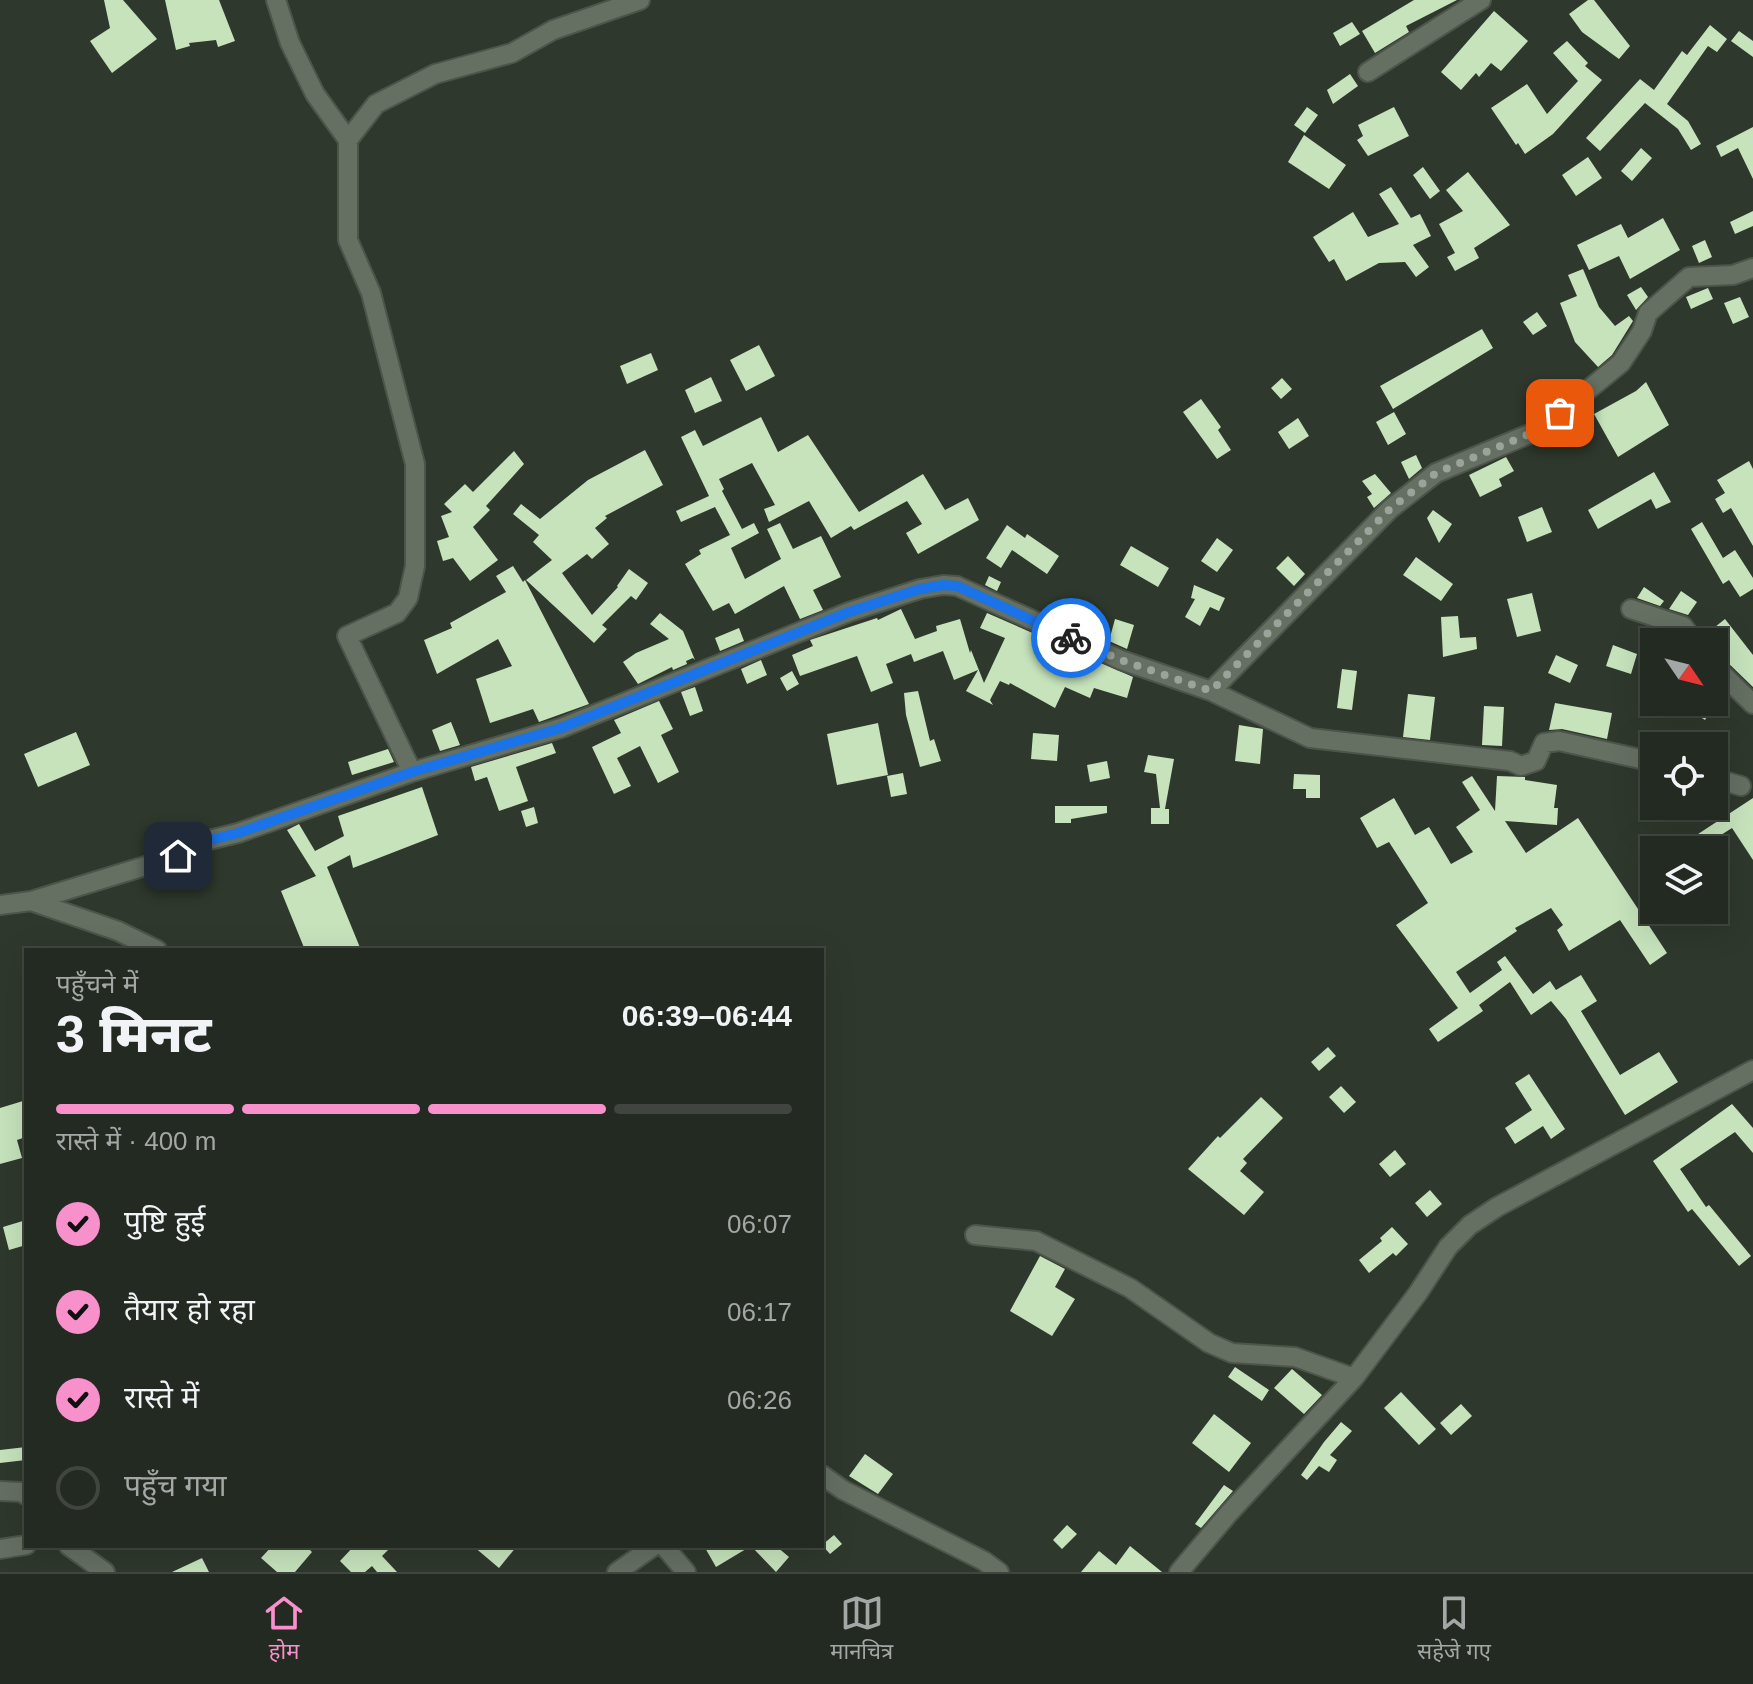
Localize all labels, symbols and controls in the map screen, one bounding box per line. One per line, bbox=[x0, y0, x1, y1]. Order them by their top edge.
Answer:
pin bbox=[1526, 379, 1594, 447]
icon: bag bbox=[1538, 391, 1582, 435]
courier bbox=[1031, 598, 1111, 678]
icon: bike bbox=[1049, 616, 1093, 660]
north arrow bbox=[1640, 628, 1728, 716]
map controls bbox=[1640, 628, 1728, 924]
button: locate bbox=[1640, 732, 1728, 820]
pin bbox=[144, 822, 212, 890]
icon: home bbox=[156, 834, 200, 878]
button: layers bbox=[1640, 836, 1728, 924]
text: पहुँचने में bbox=[56, 969, 138, 999]
text: 06:39–06:44 bbox=[622, 999, 792, 1032]
text: 3 मिनट bbox=[56, 1005, 211, 1063]
text: रास्ते में · 400 m bbox=[56, 1126, 216, 1156]
icon: check bbox=[56, 1202, 100, 1246]
text: पुष्टि हुई bbox=[124, 1205, 205, 1238]
text: 06:07 bbox=[727, 1209, 792, 1239]
icon: check bbox=[56, 1290, 100, 1334]
text: तैयार हो रहा bbox=[124, 1293, 255, 1326]
text: 06:17 bbox=[727, 1297, 792, 1327]
icon: check bbox=[56, 1378, 100, 1422]
text: रास्ते में bbox=[124, 1381, 199, 1414]
text: 06:26 bbox=[727, 1385, 792, 1415]
text: पहुँच गया bbox=[124, 1469, 226, 1502]
tab: होम bbox=[262, 1591, 306, 1668]
tab: मानचित्र bbox=[830, 1591, 893, 1668]
tab: सहेजे गए bbox=[1417, 1591, 1491, 1668]

